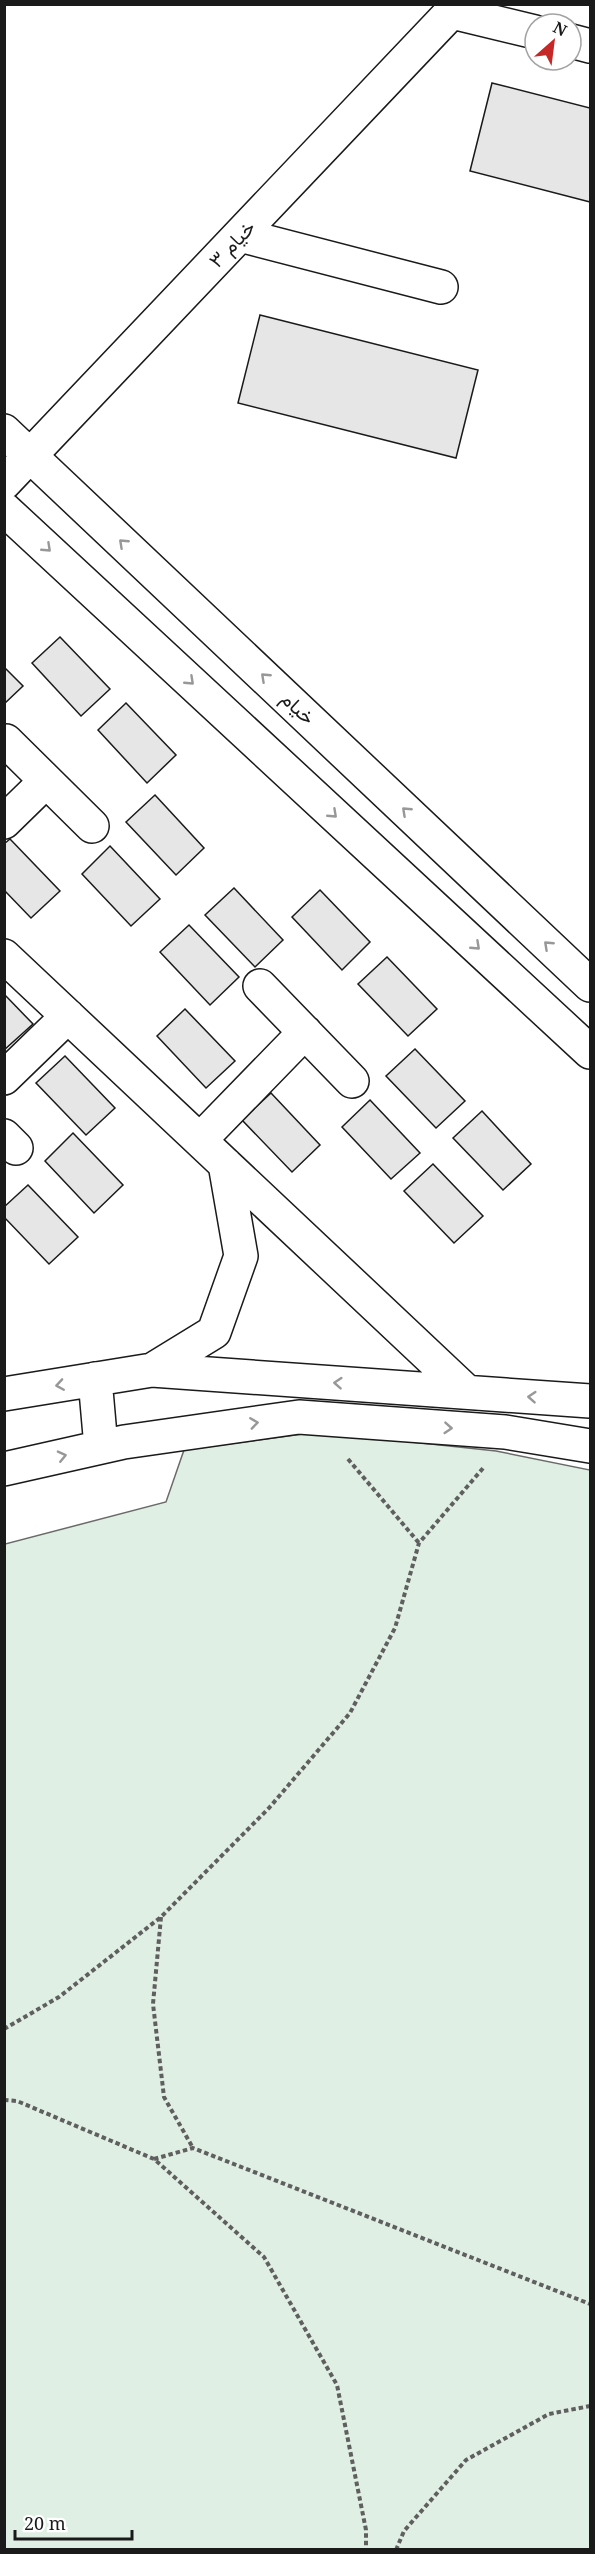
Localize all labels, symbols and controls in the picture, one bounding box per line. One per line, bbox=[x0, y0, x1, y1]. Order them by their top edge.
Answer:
north arrow bbox=[523, 12, 583, 72]
text: N bbox=[549, 16, 571, 42]
street label: خیام ۳ bbox=[202, 214, 261, 273]
one-way arrow bbox=[120, 539, 131, 550]
one-way arrow bbox=[40, 541, 51, 552]
one-way arrow bbox=[261, 673, 272, 684]
one-way arrow bbox=[184, 674, 194, 685]
street label: خیام bbox=[275, 685, 321, 730]
one-way arrow bbox=[327, 807, 337, 818]
one-way arrow bbox=[403, 807, 414, 818]
one-way arrow bbox=[469, 939, 480, 950]
one-way arrow bbox=[544, 941, 555, 952]
one-way arrow bbox=[333, 1377, 342, 1390]
one-way arrow bbox=[56, 1378, 66, 1391]
one-way arrow bbox=[528, 1390, 537, 1403]
one-way arrow bbox=[249, 1418, 258, 1430]
one-way arrow bbox=[443, 1421, 452, 1434]
one-way arrow bbox=[56, 1450, 66, 1463]
scale bar bbox=[15, 2503, 132, 2541]
text: 20 m bbox=[24, 2511, 66, 2535]

